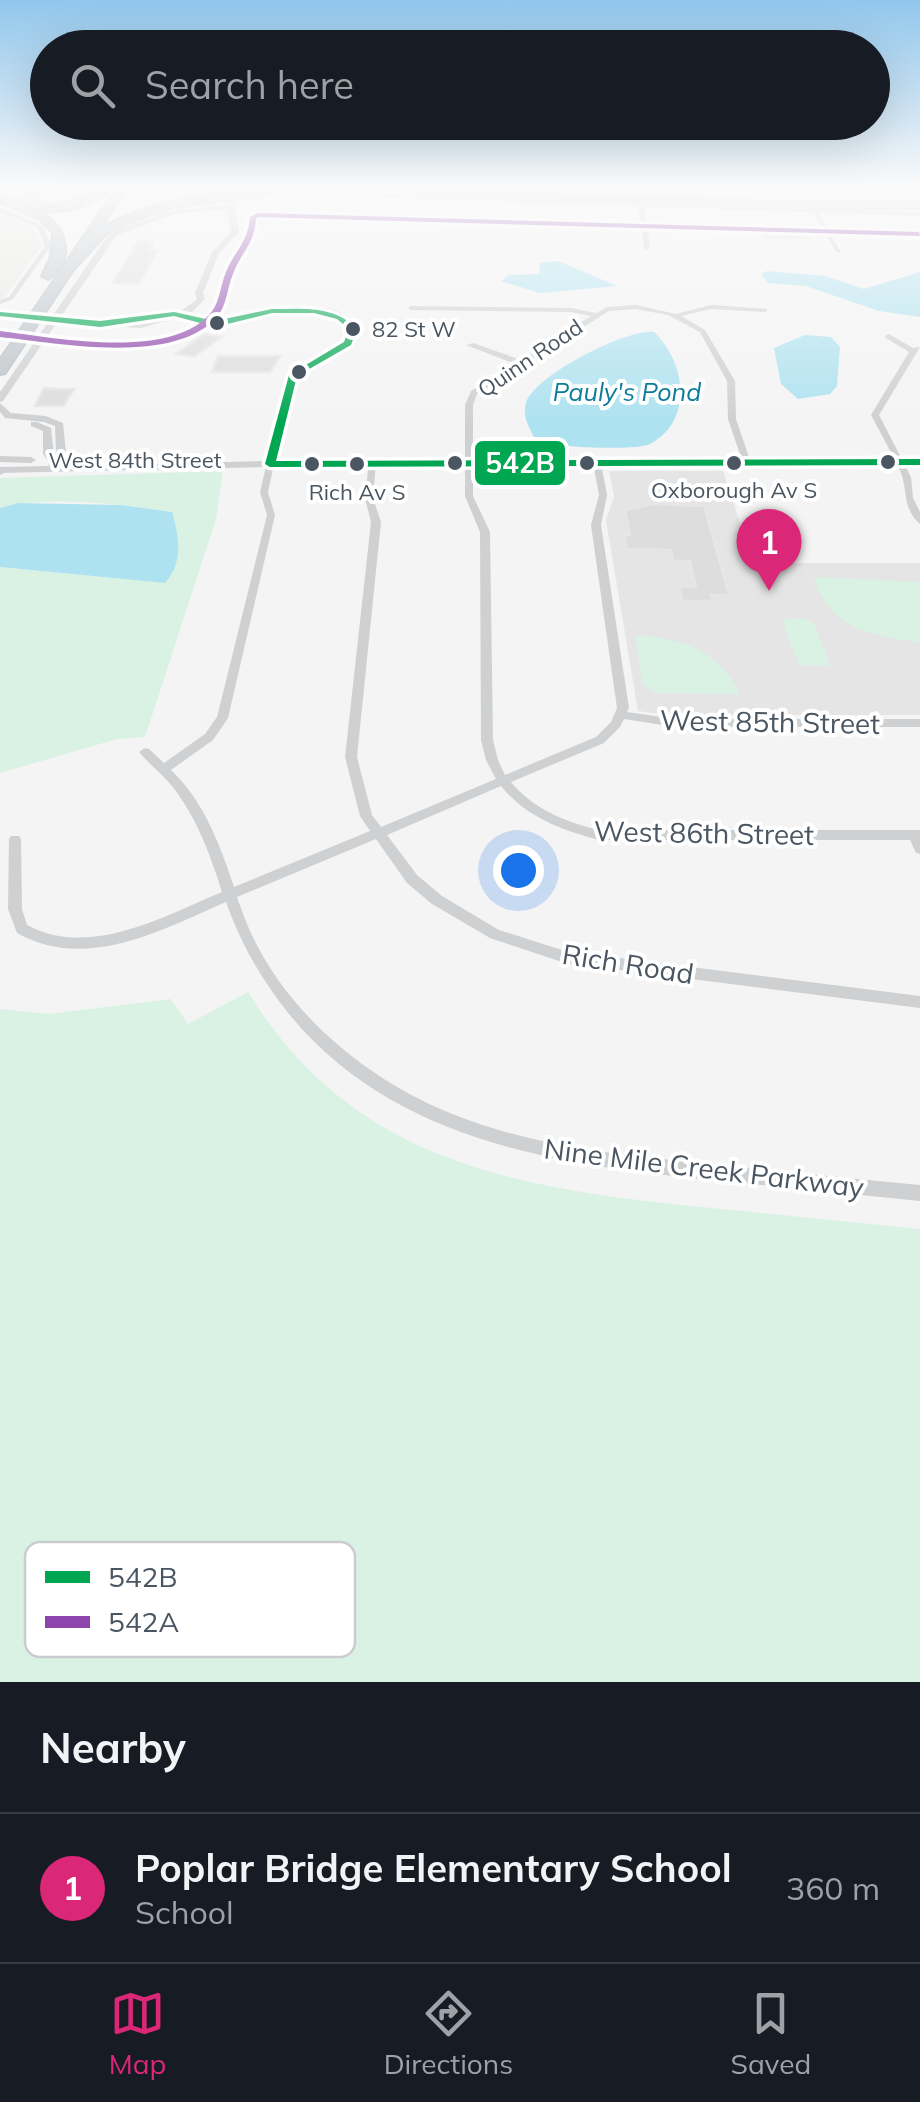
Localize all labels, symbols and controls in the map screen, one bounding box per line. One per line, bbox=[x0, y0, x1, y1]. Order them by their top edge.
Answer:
search box bbox=[30, 30, 890, 140]
icon: search bbox=[65, 58, 120, 113]
text: Search here bbox=[145, 61, 354, 109]
unlabelled marker bbox=[207, 313, 227, 333]
street label: Quinn Road bbox=[472, 313, 588, 403]
place label: 82 St W bbox=[372, 315, 456, 343]
marker: 82 St W bbox=[343, 319, 363, 339]
unlabelled marker bbox=[289, 362, 309, 382]
water label: Pauly's Pond bbox=[553, 376, 701, 407]
line badge: 542B bbox=[473, 439, 567, 487]
text: 542B bbox=[485, 445, 555, 480]
street label: West 84th Street bbox=[49, 446, 222, 474]
unlabelled marker bbox=[878, 452, 898, 472]
unlabelled marker bbox=[445, 453, 465, 473]
unlabelled marker bbox=[577, 453, 597, 473]
marker: Oxborough Av S bbox=[724, 453, 744, 473]
unlabelled marker bbox=[302, 454, 322, 474]
marker: Rich Av S bbox=[347, 454, 367, 474]
place label: Oxborough Av S bbox=[651, 476, 817, 504]
place label: Rich Av S bbox=[309, 478, 405, 506]
pin: 1 bbox=[736, 508, 802, 591]
street label: West 85th Street bbox=[660, 702, 881, 741]
street label: West 86th Street bbox=[594, 813, 815, 852]
your location bbox=[493, 845, 544, 896]
street label: Rich Road bbox=[560, 936, 696, 991]
street label: Nine Mile Creek Parkway bbox=[542, 1131, 866, 1204]
legend bbox=[25, 1542, 355, 1657]
text: 542B bbox=[108, 1559, 177, 1594]
text: 542A bbox=[108, 1604, 179, 1639]
text: Nearby bbox=[40, 1721, 186, 1774]
text: Poplar Bridge Elementary School bbox=[135, 1844, 732, 1892]
text: 1 bbox=[63, 1868, 82, 1908]
text: 360 m bbox=[786, 1868, 880, 1908]
text: School bbox=[135, 1892, 234, 1932]
tab: Map bbox=[109, 1986, 166, 2081]
tab: Directions bbox=[384, 1986, 513, 2081]
tab: Saved bbox=[730, 1986, 811, 2081]

